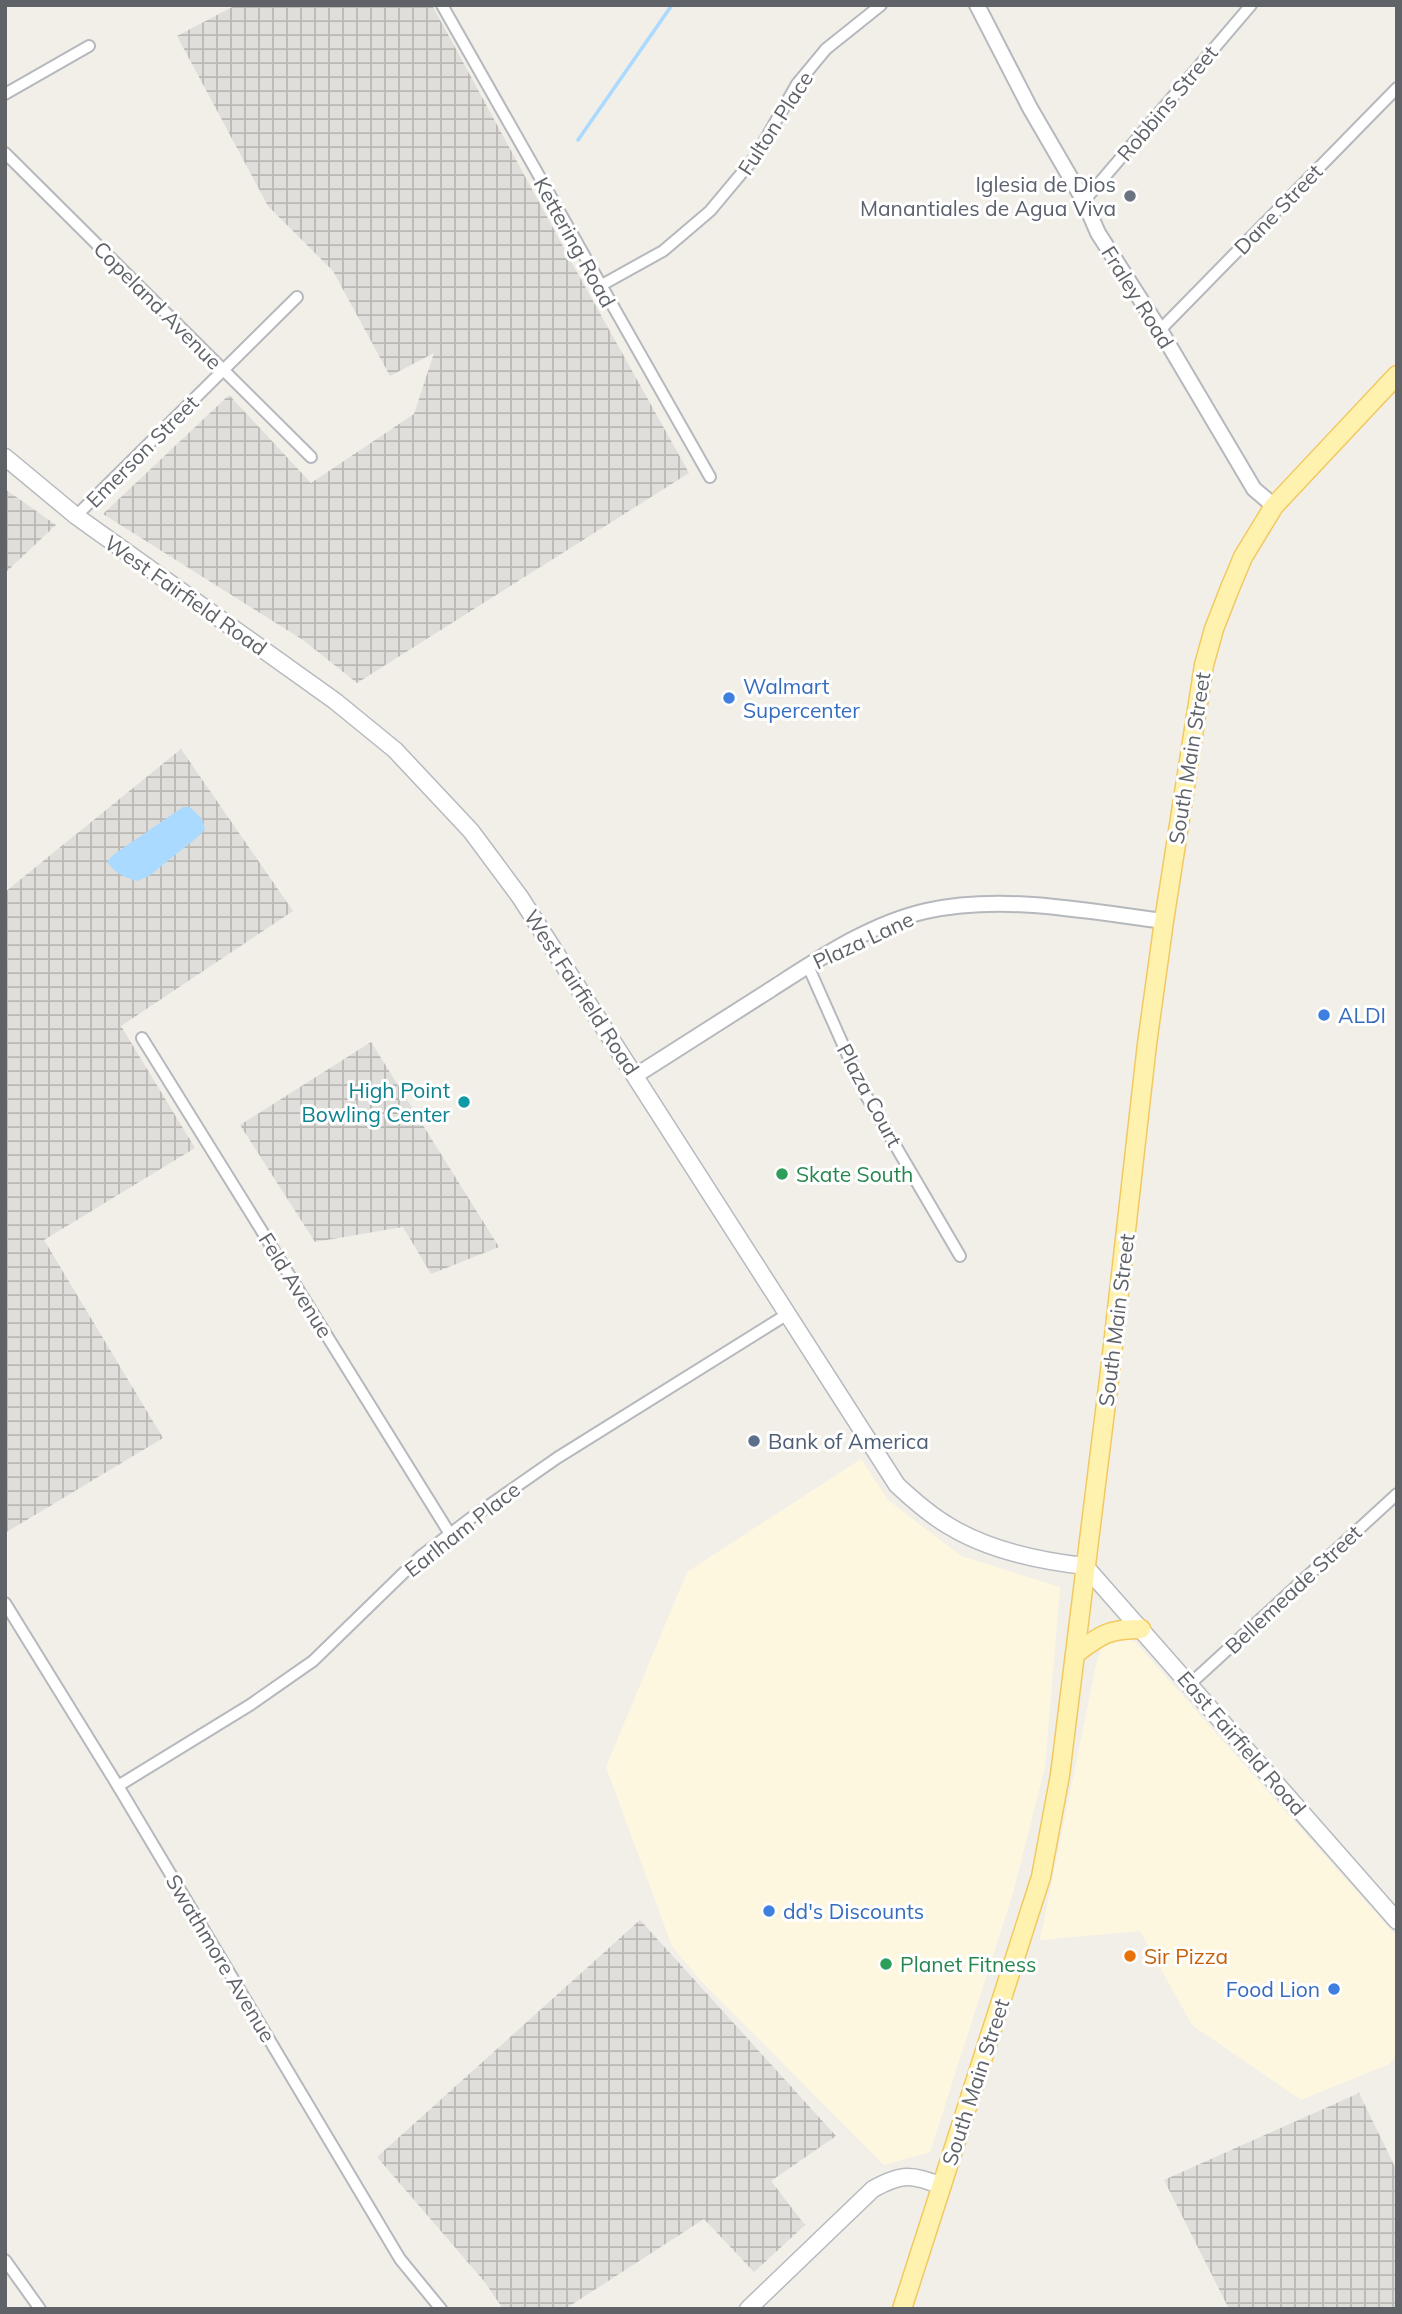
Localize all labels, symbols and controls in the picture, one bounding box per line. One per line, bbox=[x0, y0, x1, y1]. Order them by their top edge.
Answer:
street label: Robbins Street bbox=[1111, 40, 1223, 166]
street label: Fulton Place bbox=[732, 66, 818, 180]
street label: Dane Street bbox=[1229, 158, 1327, 260]
place label: Iglesia de Dios Manantiales de Agua Viva bbox=[860, 171, 1116, 221]
street label: Kettering Road bbox=[529, 172, 621, 312]
marker: Iglesia de Dios Manantiales de Agua Viva bbox=[1122, 188, 1138, 204]
street label: Copeland Avenue bbox=[88, 235, 228, 375]
street label: Fraley Road bbox=[1096, 241, 1180, 353]
street label: Emerson Street bbox=[80, 389, 204, 513]
street label: West Fairfield Road bbox=[100, 529, 272, 661]
street label: South Main Street bbox=[1163, 670, 1215, 846]
place label: Walmart Supercenter bbox=[743, 673, 860, 723]
marker: Walmart Supercenter bbox=[721, 690, 737, 706]
street label: West Fairfield Road bbox=[519, 904, 645, 1080]
street label: Plaza Lane bbox=[809, 905, 917, 975]
place label: ALDI bbox=[1338, 1002, 1386, 1028]
marker: ALDI bbox=[1316, 1007, 1332, 1023]
street label: Plaza Court bbox=[832, 1039, 908, 1151]
place label: High Point Bowling Center bbox=[302, 1077, 450, 1127]
marker: High Point Bowling Center bbox=[456, 1094, 472, 1110]
place label: Skate South bbox=[796, 1161, 913, 1187]
marker: Skate South bbox=[774, 1166, 790, 1182]
street label: Feld Avenue bbox=[253, 1228, 339, 1342]
street label: South Main Street bbox=[1093, 1232, 1139, 1408]
place label: Bank of America bbox=[768, 1428, 929, 1454]
marker: Bank of America bbox=[746, 1433, 762, 1449]
street label: Earlham Place bbox=[399, 1476, 525, 1582]
street label: Bellemeade Street bbox=[1219, 1519, 1367, 1659]
street label: East Fairfield Road bbox=[1172, 1665, 1312, 1821]
street label: Swathmore Avenue bbox=[161, 1869, 281, 2047]
place label: dd's Discounts bbox=[783, 1898, 924, 1924]
marker: dd's Discounts bbox=[761, 1903, 777, 1919]
place label: Sir Pizza bbox=[1144, 1943, 1228, 1969]
marker: Sir Pizza bbox=[1122, 1948, 1138, 1964]
place label: Planet Fitness bbox=[900, 1951, 1037, 1977]
marker: Planet Fitness bbox=[878, 1956, 894, 1972]
place label: Food Lion bbox=[1226, 1976, 1320, 2002]
marker: Food Lion bbox=[1326, 1981, 1342, 1997]
street label: South Main Street bbox=[936, 1995, 1014, 2169]

